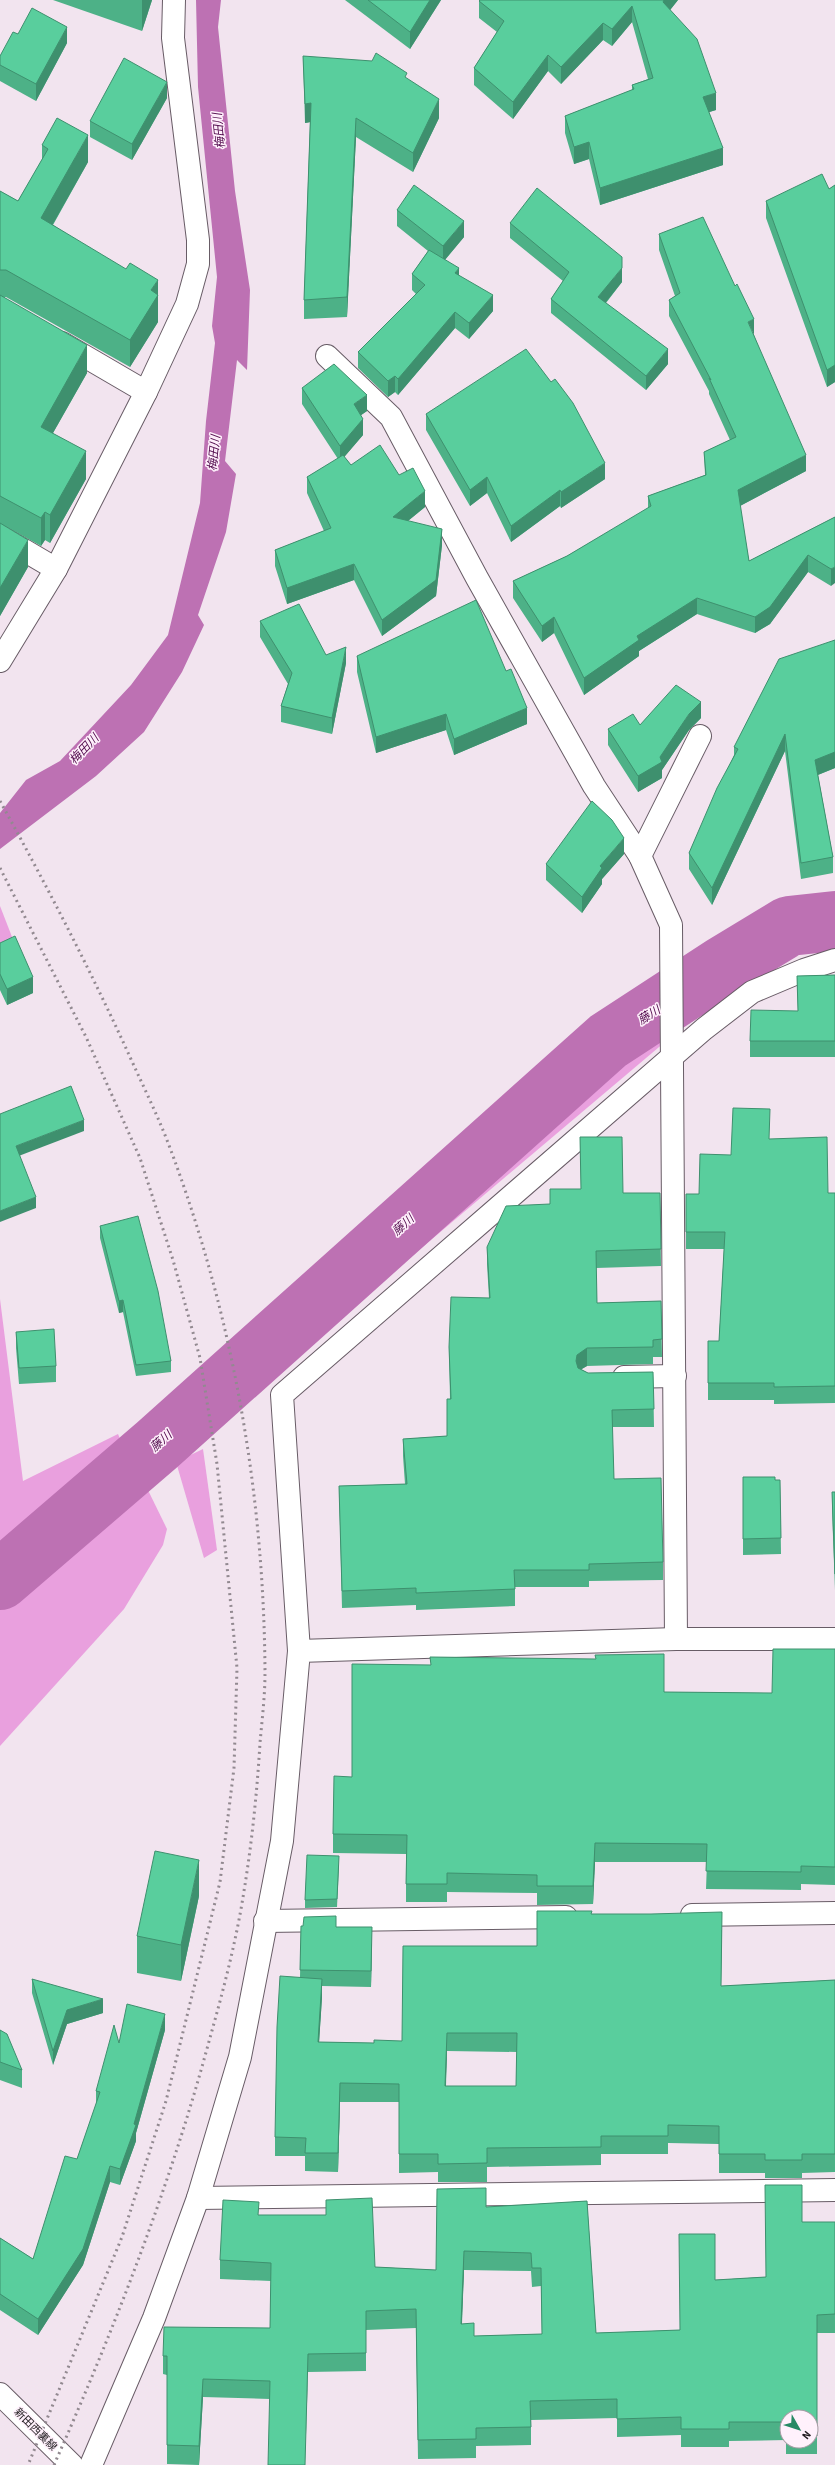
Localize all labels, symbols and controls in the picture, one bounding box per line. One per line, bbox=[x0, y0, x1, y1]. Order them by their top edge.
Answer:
water label: 梅田川 bbox=[209, 110, 230, 150]
water label: 梅田川 bbox=[204, 432, 225, 472]
water label: 梅田川 bbox=[66, 729, 104, 768]
water label: 藤川 bbox=[635, 1001, 666, 1029]
water label: 藤川 bbox=[389, 1210, 419, 1240]
water label: 藤川 bbox=[147, 1426, 177, 1456]
street label: 新田西裏線 bbox=[11, 2405, 60, 2454]
north arrow bbox=[779, 2409, 819, 2449]
text: N bbox=[798, 2427, 815, 2443]

